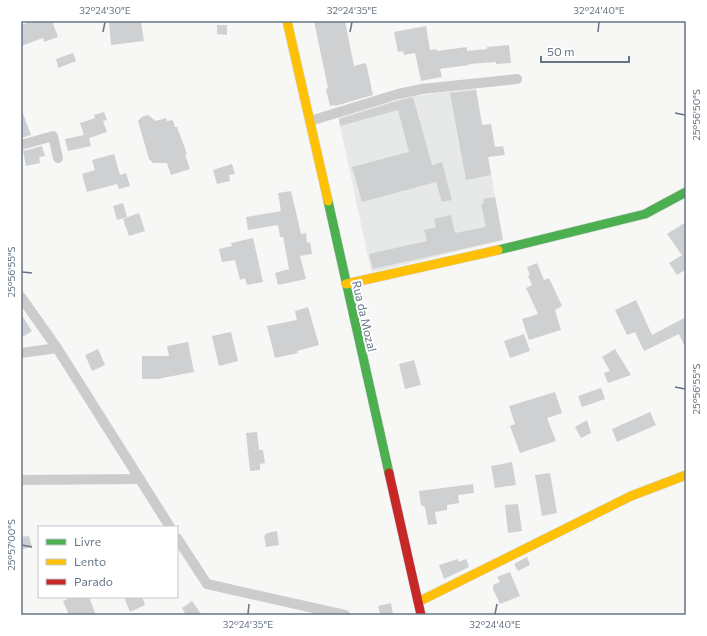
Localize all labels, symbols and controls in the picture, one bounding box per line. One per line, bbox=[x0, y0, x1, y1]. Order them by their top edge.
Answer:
text: 32°24'30"E bbox=[79, 4, 131, 16]
text: 32°24'35"E bbox=[327, 4, 377, 16]
text: 32°24'40"E bbox=[573, 4, 625, 16]
scale bar bbox=[541, 38, 629, 64]
text: 50 m bbox=[547, 44, 575, 58]
text: 25°56'50"S bbox=[690, 89, 702, 141]
text: 25°56'55"S bbox=[5, 246, 17, 297]
street label: Rua da Mozal bbox=[350, 279, 380, 353]
text: 25°56'55"S bbox=[690, 363, 702, 414]
text: 25°57'00"S bbox=[5, 519, 17, 571]
legend bbox=[38, 526, 178, 598]
text: Livre bbox=[74, 534, 101, 548]
text: Lento bbox=[74, 554, 106, 568]
text: Parado bbox=[74, 574, 113, 588]
text: 32°24'35"E bbox=[223, 618, 273, 630]
text: 32°24'40"E bbox=[469, 618, 521, 630]

